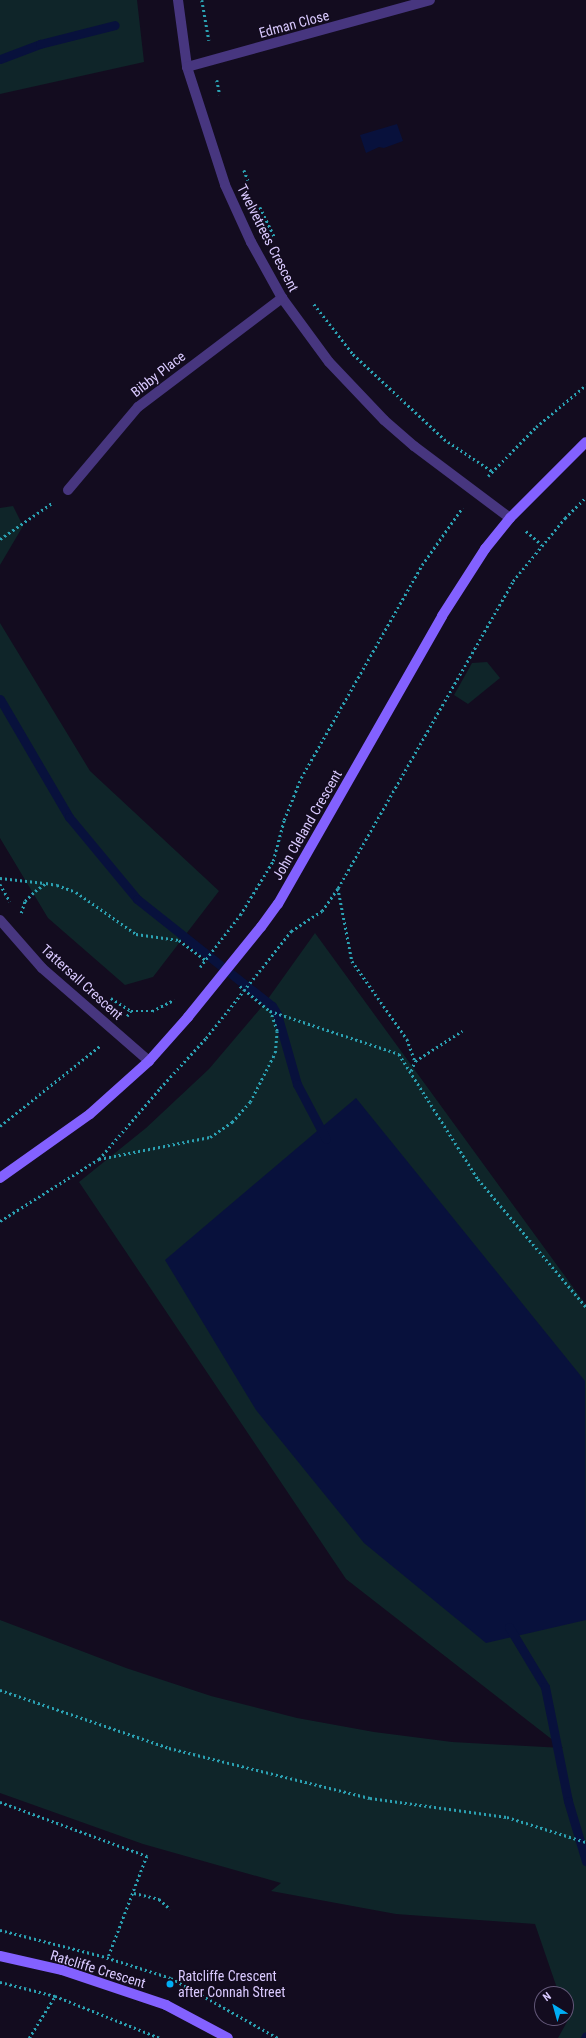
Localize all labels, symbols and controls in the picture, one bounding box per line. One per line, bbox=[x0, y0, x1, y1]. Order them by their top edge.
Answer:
street label: Edman Close bbox=[257, 7, 331, 41]
street label: Twelvetrees Crescent bbox=[234, 182, 302, 294]
street label: Bibby Place bbox=[127, 348, 189, 400]
street label: John Cleland Crescent bbox=[269, 767, 345, 883]
street label: Tattersall Crescent bbox=[38, 941, 126, 1023]
street label: Ratcliffe Crescent bbox=[48, 1947, 148, 1991]
place label: Ratcliffe Crescent after Connah Street bbox=[178, 1968, 285, 2000]
marker: Ratcliffe Crescent after Connah Street bbox=[165, 1979, 175, 1989]
north arrow bbox=[534, 1986, 574, 2026]
text: N bbox=[540, 1990, 554, 2004]

